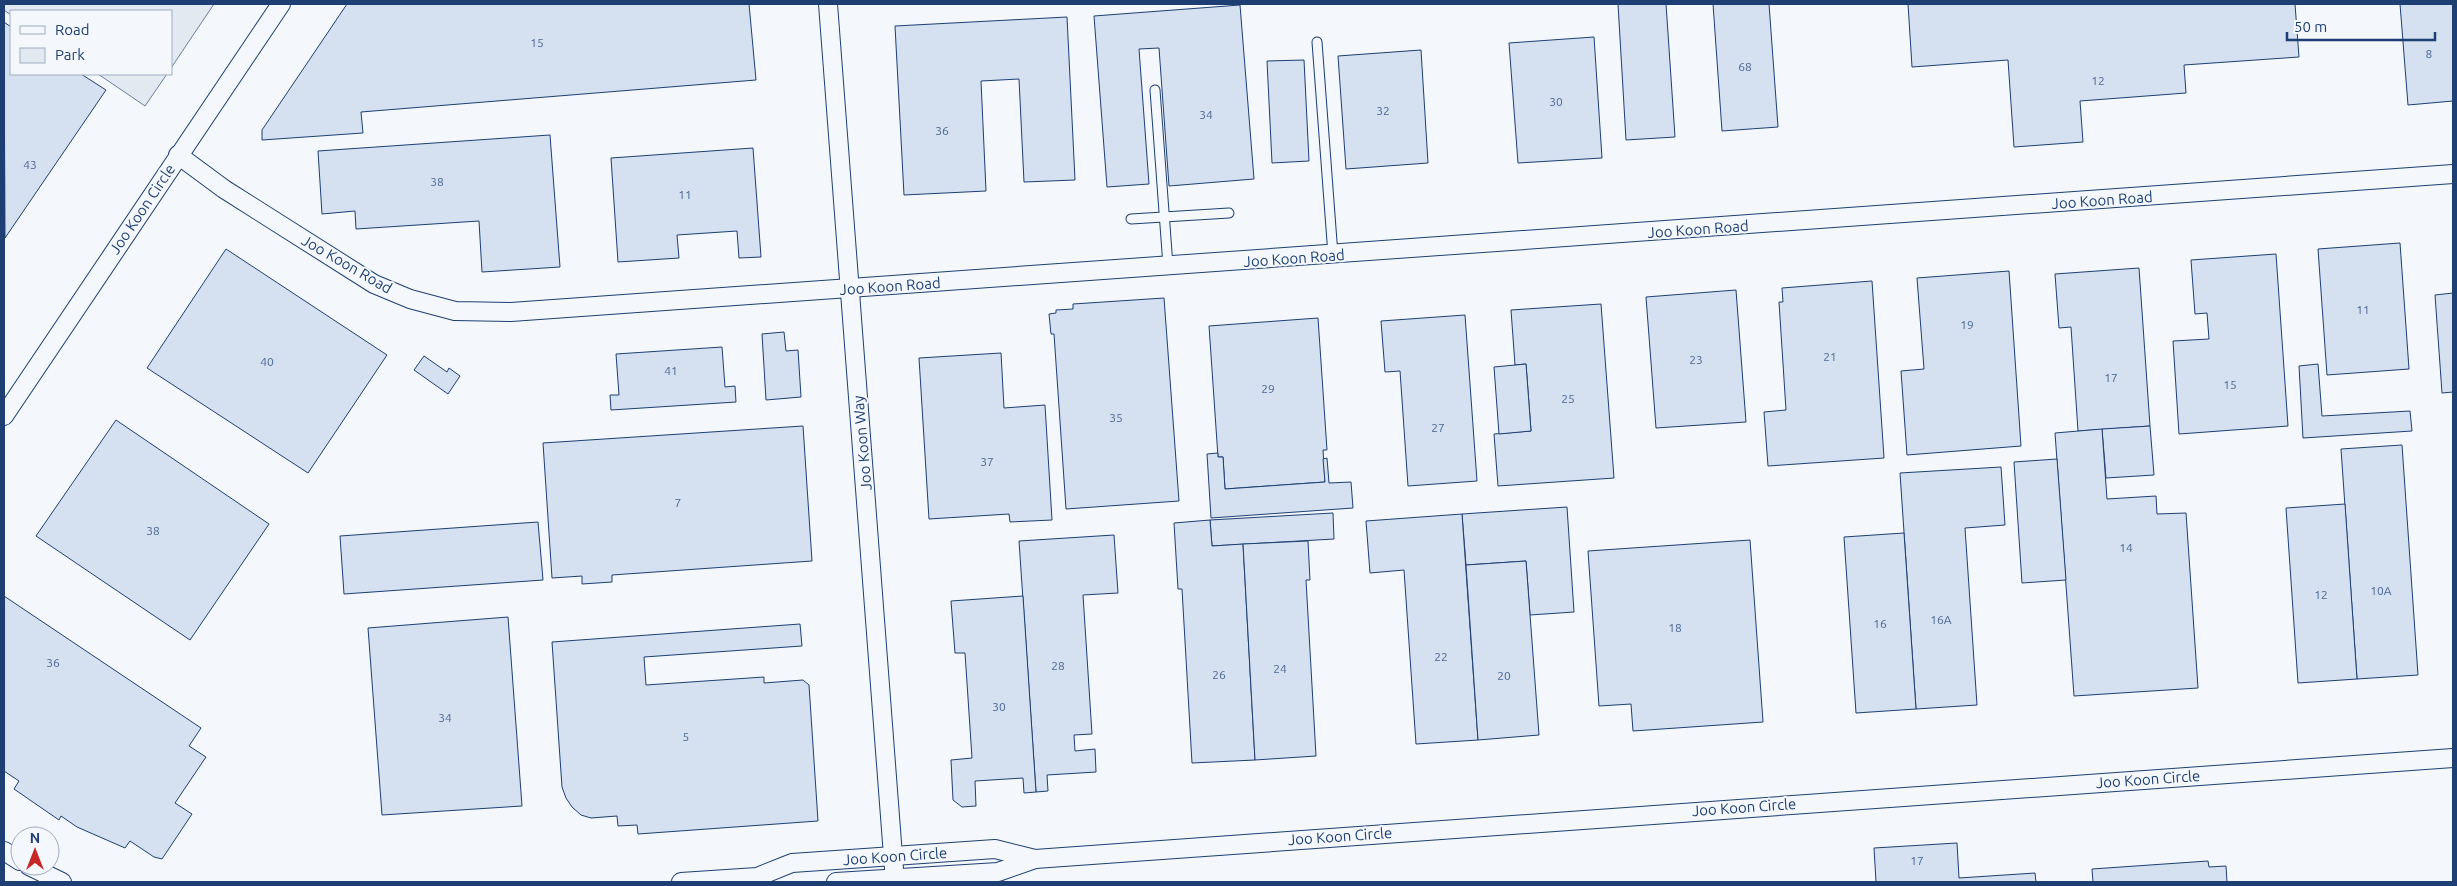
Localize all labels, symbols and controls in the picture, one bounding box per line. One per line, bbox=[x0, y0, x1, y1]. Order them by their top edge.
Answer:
legend bbox=[10, 10, 172, 75]
scale bar bbox=[2287, 10, 2434, 42]
text: 50 m bbox=[2294, 18, 2327, 35]
text: Road bbox=[55, 21, 90, 38]
house number: 15 bbox=[530, 36, 544, 49]
text: Park bbox=[55, 46, 85, 63]
house number: 8 bbox=[2426, 47, 2433, 60]
house number: 68 bbox=[1738, 60, 1752, 73]
house number: 12 bbox=[2091, 74, 2105, 87]
house number: 30 bbox=[1549, 95, 1563, 108]
house number: 32 bbox=[1376, 104, 1390, 117]
house number: 34 bbox=[1199, 108, 1213, 121]
house number: 36 bbox=[935, 124, 949, 137]
house number: 43 bbox=[23, 158, 37, 171]
street label: Joo Koon Circle bbox=[106, 161, 178, 257]
house number: 38 bbox=[430, 175, 444, 188]
house number: 11 bbox=[678, 188, 692, 201]
street label: Joo Koon Road bbox=[2051, 188, 2153, 212]
street label: Joo Koon Road bbox=[1647, 217, 1749, 241]
street label: Joo Koon Road bbox=[299, 231, 395, 297]
street label: Joo Koon Road bbox=[1243, 246, 1345, 270]
street label: Joo Koon Road bbox=[839, 274, 941, 298]
house number: 11 bbox=[2356, 303, 2370, 316]
house number: 19 bbox=[1960, 318, 1974, 331]
house number: 21 bbox=[1823, 350, 1837, 363]
house number: 23 bbox=[1689, 353, 1703, 366]
house number: 40 bbox=[260, 355, 274, 368]
house number: 41 bbox=[664, 364, 678, 377]
house number: 17 bbox=[2104, 371, 2118, 384]
house number: 15 bbox=[2223, 378, 2237, 391]
house number: 29 bbox=[1261, 382, 1275, 395]
house number: 25 bbox=[1561, 392, 1575, 405]
street label: Joo Koon Way bbox=[849, 395, 875, 491]
house number: 35 bbox=[1109, 411, 1123, 424]
house number: 27 bbox=[1431, 421, 1445, 434]
house number: 37 bbox=[980, 455, 994, 468]
house number: 7 bbox=[675, 496, 681, 509]
house number: 38 bbox=[146, 524, 160, 537]
house number: 14 bbox=[2119, 541, 2133, 554]
house number: 10A bbox=[2370, 584, 2392, 597]
house number: 12 bbox=[2314, 588, 2328, 601]
house number: 16A bbox=[1930, 613, 1952, 626]
house number: 16 bbox=[1873, 617, 1887, 630]
house number: 18 bbox=[1668, 621, 1682, 634]
house number: 22 bbox=[1434, 650, 1448, 663]
house number: 36 bbox=[46, 656, 60, 669]
house number: 28 bbox=[1051, 659, 1065, 672]
house number: 24 bbox=[1273, 662, 1287, 675]
house number: 26 bbox=[1212, 668, 1226, 681]
house number: 20 bbox=[1497, 669, 1511, 682]
house number: 30 bbox=[992, 700, 1006, 713]
house number: 34 bbox=[438, 711, 452, 724]
house number: 5 bbox=[683, 730, 689, 743]
street label: Joo Koon Circle bbox=[2095, 767, 2201, 791]
street label: Joo Koon Circle bbox=[1691, 795, 1797, 819]
street label: Joo Koon Circle bbox=[1287, 824, 1393, 848]
north arrow bbox=[10, 826, 60, 876]
text: N bbox=[30, 830, 40, 846]
street label: Joo Koon Circle bbox=[842, 844, 948, 868]
house number: 17 bbox=[1910, 854, 1924, 867]

